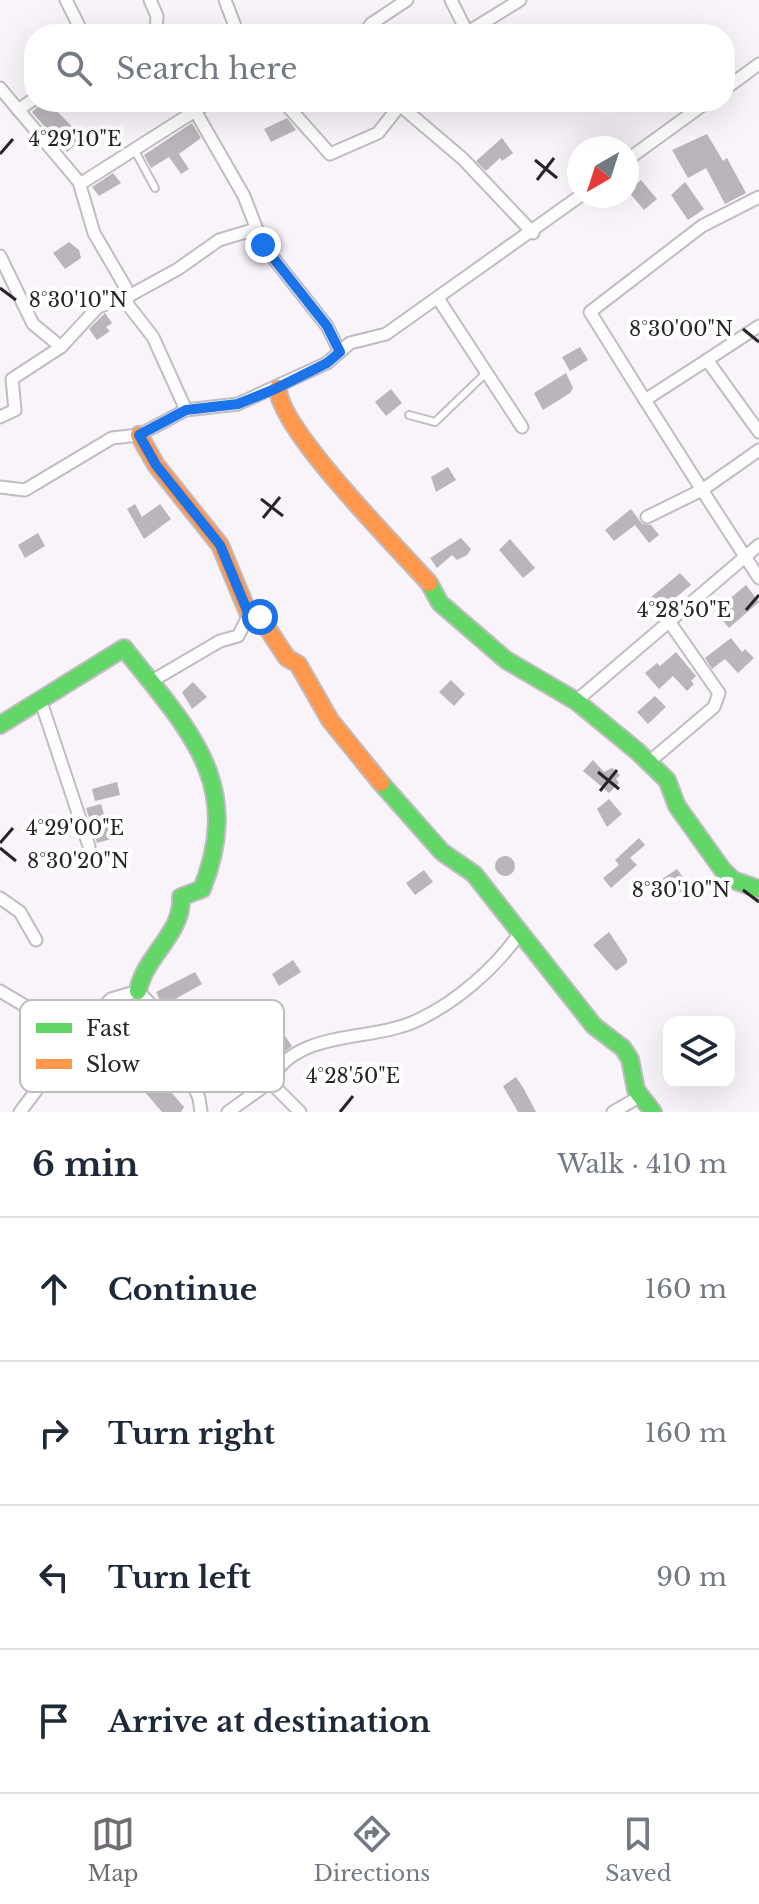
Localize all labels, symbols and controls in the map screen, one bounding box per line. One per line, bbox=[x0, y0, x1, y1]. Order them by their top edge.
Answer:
search box bbox=[24, 24, 735, 112]
icon: search bbox=[52, 46, 96, 90]
text: Search here bbox=[116, 50, 297, 87]
text: 4°29'10"E bbox=[29, 127, 121, 151]
north arrow bbox=[567, 136, 639, 208]
route end bbox=[245, 227, 281, 263]
text: 8°30'10"N bbox=[29, 288, 127, 312]
text: 8°30'00"N bbox=[629, 317, 733, 341]
text: 4°28'50"E bbox=[637, 598, 731, 622]
route start bbox=[242, 599, 278, 635]
text: 4°29'00"E bbox=[26, 816, 124, 840]
text: 8°30'20"N bbox=[27, 849, 129, 873]
text: 8°30'10"N bbox=[632, 878, 730, 902]
legend bbox=[20, 1000, 284, 1092]
text: Fast bbox=[86, 1015, 131, 1042]
map controls bbox=[663, 1016, 735, 1088]
button: layers bbox=[663, 1016, 735, 1088]
text: Slow bbox=[86, 1051, 140, 1078]
text: 4°28'50"E bbox=[306, 1064, 400, 1088]
text: 6 min bbox=[32, 1143, 139, 1185]
text: Walk · 410 m bbox=[557, 1148, 727, 1180]
icon: ahead bbox=[32, 1267, 76, 1311]
text: Continue bbox=[108, 1271, 257, 1308]
text: 160 m bbox=[645, 1273, 727, 1305]
icon: right bbox=[32, 1411, 76, 1455]
text: Turn right bbox=[108, 1415, 275, 1452]
text: 160 m bbox=[645, 1417, 727, 1449]
icon: left bbox=[32, 1555, 76, 1599]
text: Turn left bbox=[108, 1559, 251, 1596]
text: 90 m bbox=[656, 1561, 727, 1593]
icon: arrive bbox=[32, 1699, 76, 1743]
text: Arrive at destination bbox=[108, 1703, 431, 1740]
tab: Map bbox=[87, 1812, 139, 1887]
tab: Directions bbox=[313, 1812, 430, 1887]
tab: Saved bbox=[605, 1812, 672, 1887]

